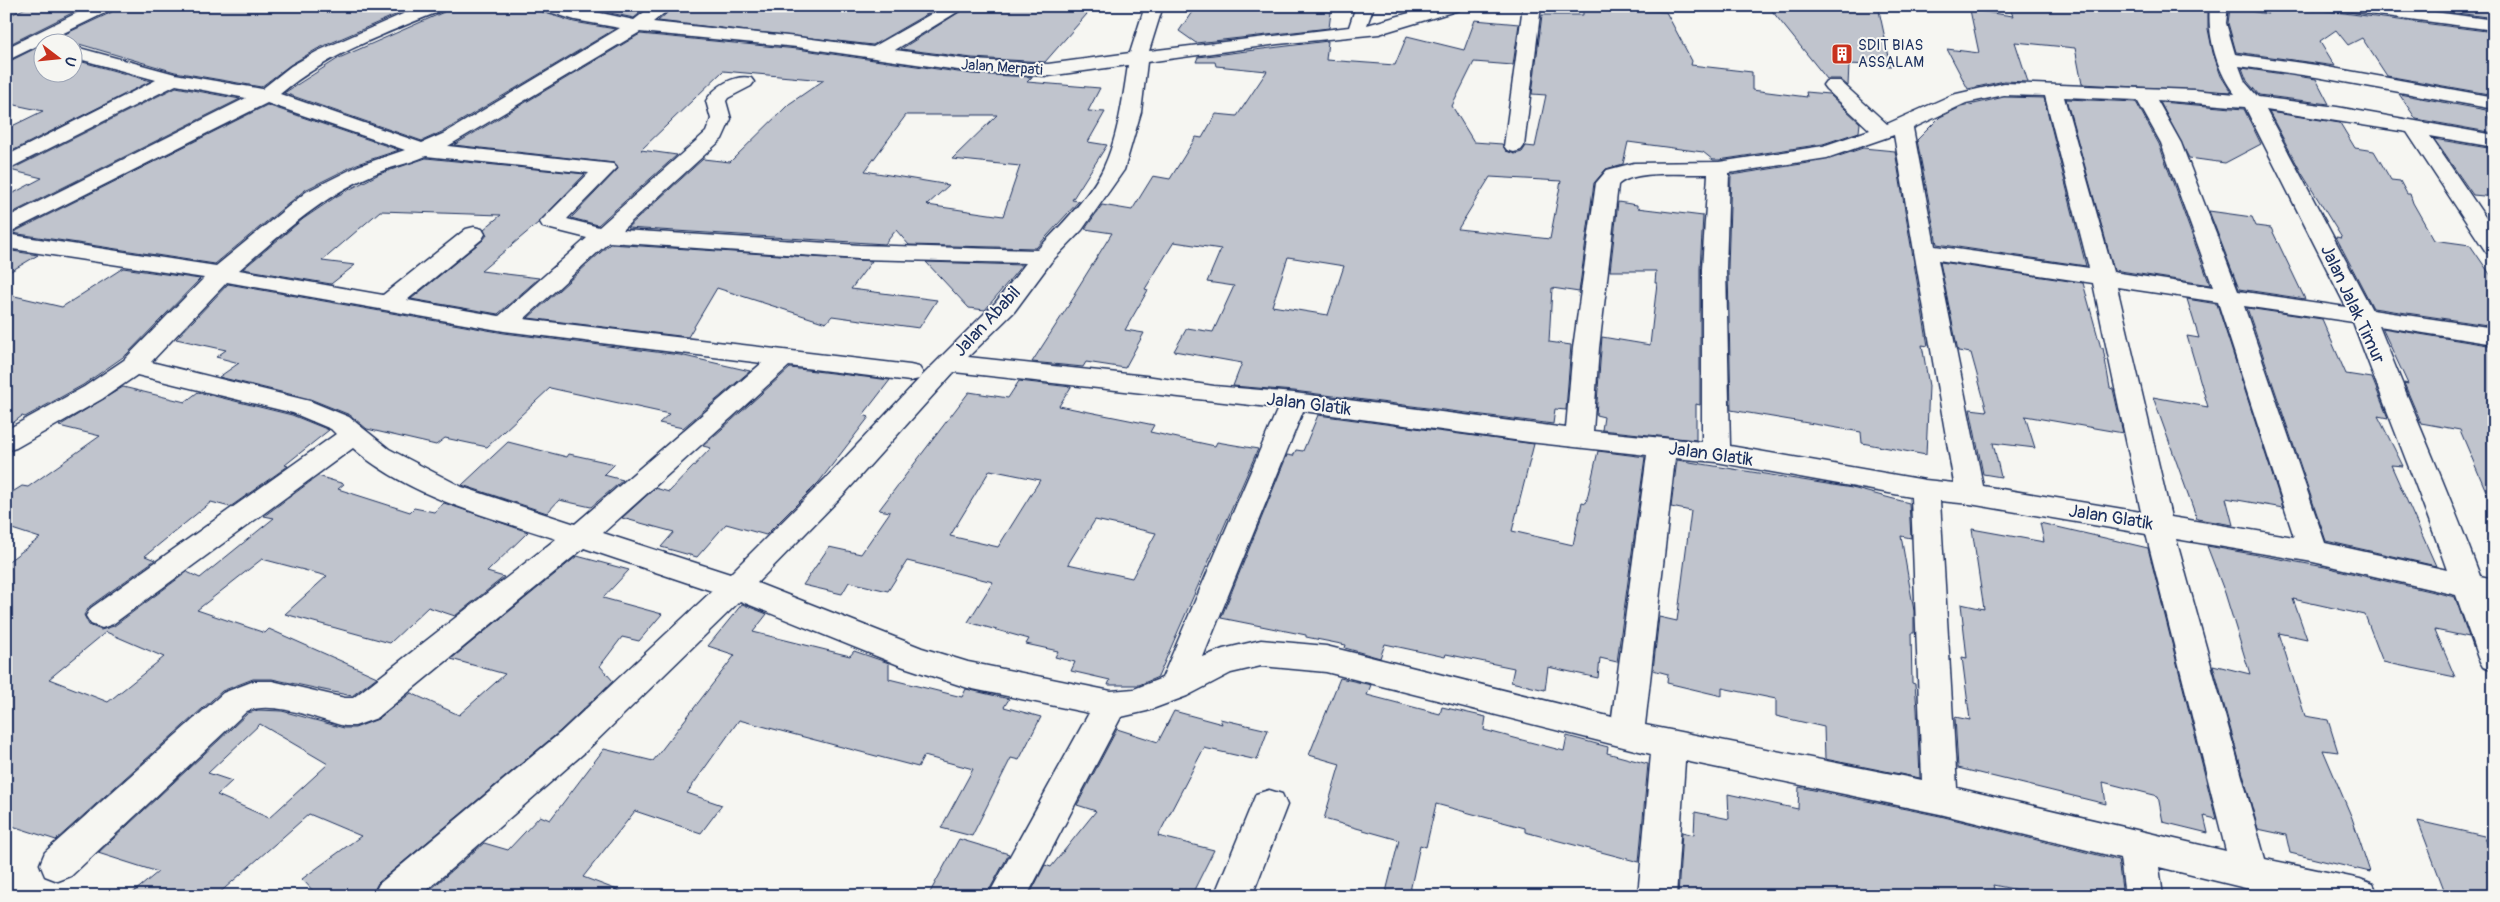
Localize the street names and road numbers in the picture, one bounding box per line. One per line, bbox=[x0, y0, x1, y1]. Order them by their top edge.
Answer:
street label: Jalan Merpati bbox=[960, 55, 1044, 80]
street label: Jalan Jalak Timur bbox=[2315, 241, 2390, 368]
street label: Jalan Ababil bbox=[949, 281, 1026, 362]
street label: Jalan Glatik bbox=[1265, 388, 1353, 421]
street label: Jalan Glatik bbox=[1667, 437, 1755, 472]
street label: Jalan Glatik bbox=[2067, 499, 2155, 536]

